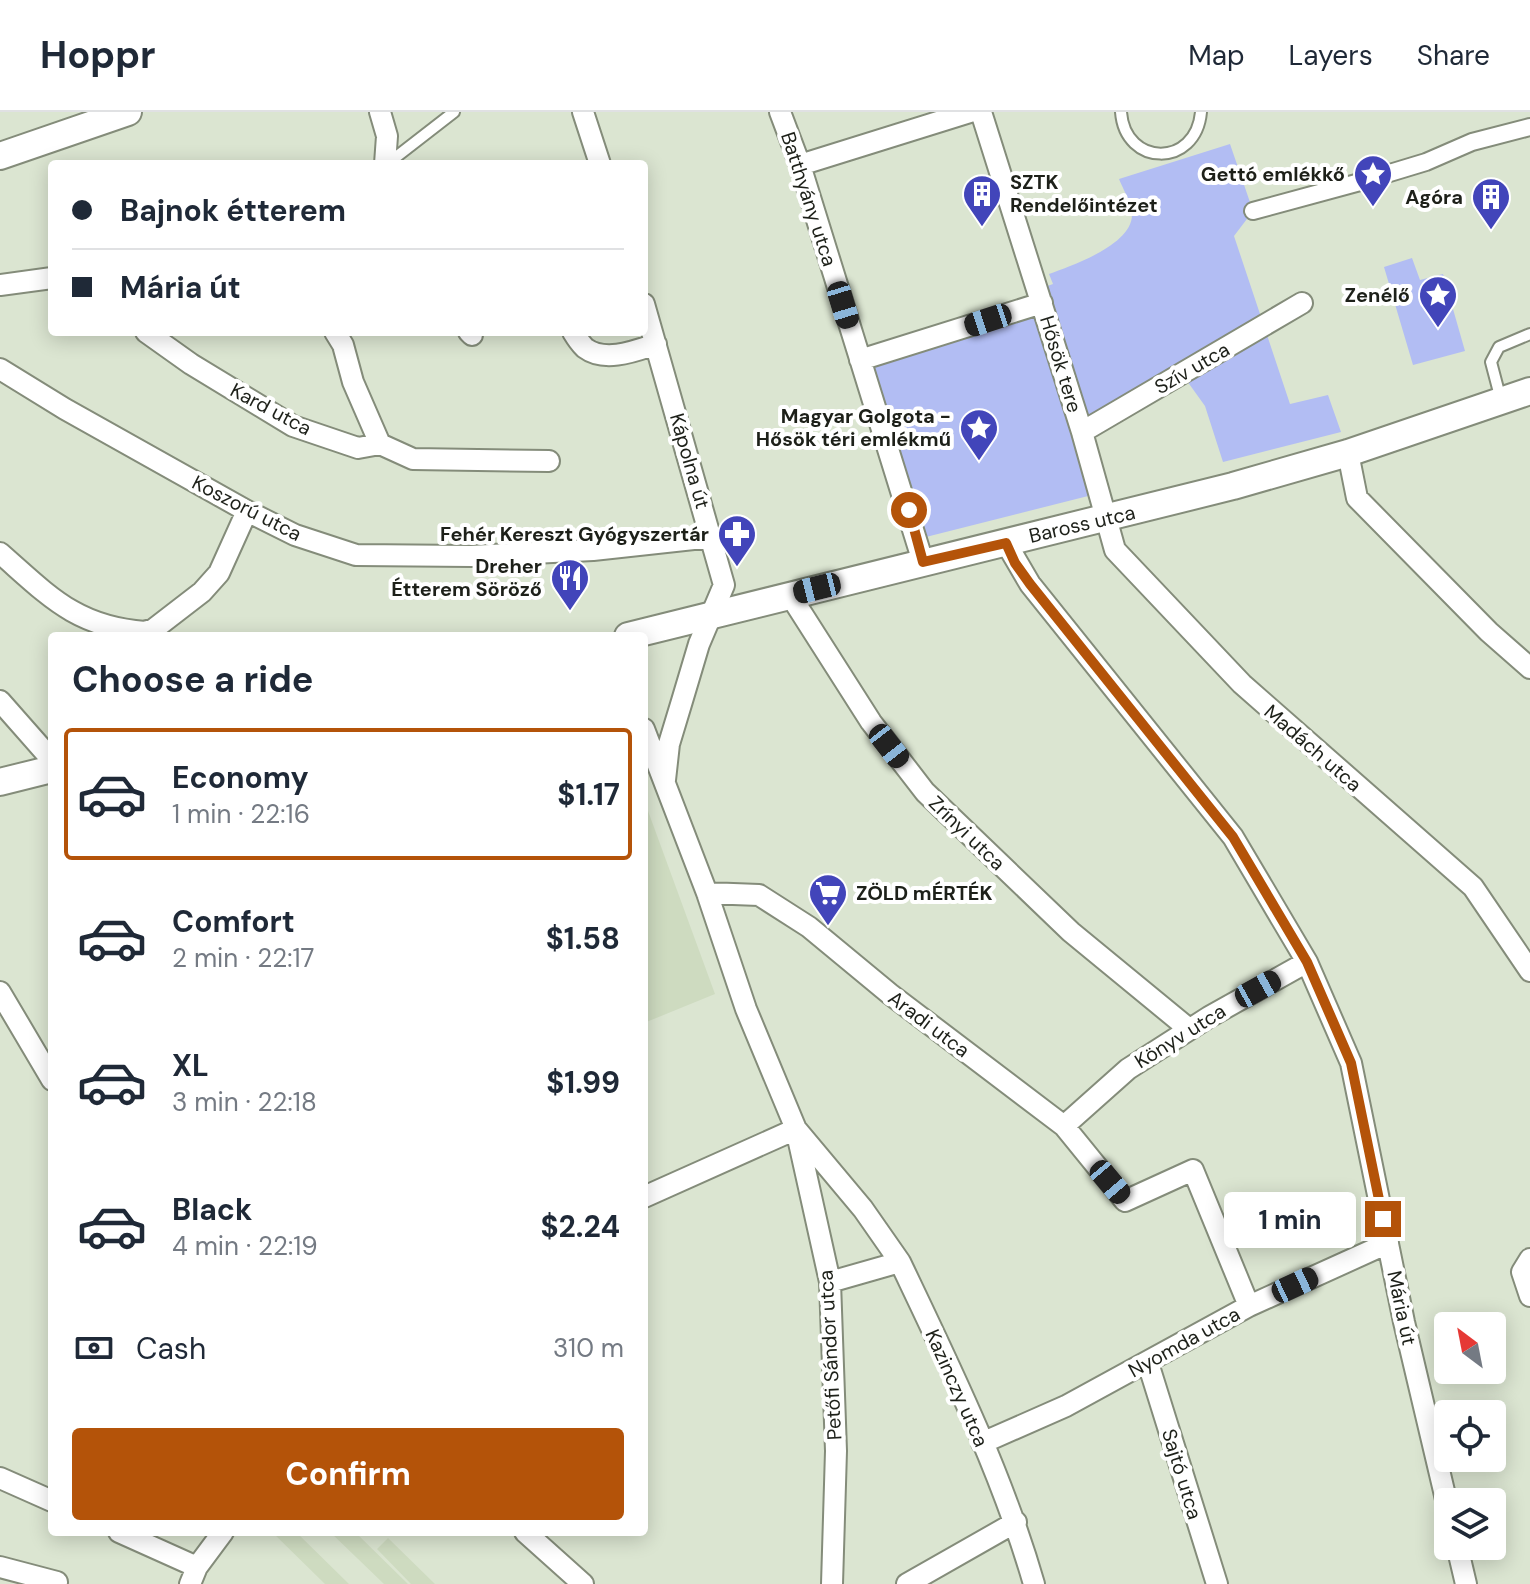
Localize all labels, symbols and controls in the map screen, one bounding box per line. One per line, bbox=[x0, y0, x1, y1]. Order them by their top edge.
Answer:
text: Hoppr bbox=[40, 30, 156, 80]
text: Map bbox=[1188, 37, 1245, 74]
text: Layers bbox=[1289, 37, 1373, 74]
text: Share bbox=[1417, 37, 1490, 74]
street label: Batthyány utca bbox=[775, 128, 843, 270]
place icon: Gettó emlékkő bbox=[1352, 153, 1394, 208]
place label: Gettó emlékkő bbox=[1201, 161, 1345, 187]
place label: SZTK Rendelőintézet bbox=[1010, 169, 1158, 218]
building icon: SZTK Rendelőintézet bbox=[961, 173, 1003, 228]
building icon: Agóra bbox=[1470, 176, 1512, 231]
place label: Agóra bbox=[1405, 184, 1463, 210]
text: Bajnok étterem bbox=[120, 191, 346, 230]
text: Mária út bbox=[120, 268, 241, 307]
place icon: Zenélő bbox=[1417, 274, 1459, 329]
car bbox=[825, 279, 861, 331]
place label: Zenélő bbox=[1345, 282, 1410, 308]
car bbox=[961, 301, 1015, 339]
street label: Hősök tere bbox=[1034, 312, 1088, 416]
street label: Szív utca bbox=[1150, 336, 1234, 400]
street label: Kard utca bbox=[226, 377, 316, 441]
place label: Magyar Golgota - Hősök téri emlékmű bbox=[756, 403, 951, 452]
place icon: Magyar Golgota - Hősök téri emlékmű bbox=[958, 407, 1000, 462]
street label: Kápolna út bbox=[664, 410, 716, 512]
street label: Koszorú utca bbox=[188, 469, 306, 547]
route start bbox=[891, 492, 927, 528]
street label: Baross utca bbox=[1026, 499, 1138, 549]
pharmacy icon: Fehér Kereszt Gyógyszertár bbox=[716, 513, 758, 568]
place label: Fehér Kereszt Gyógyszertár bbox=[440, 521, 709, 547]
place label: Dreher Étterem Söröző bbox=[391, 553, 542, 602]
restaurant icon: Dreher Étterem Söröző bbox=[549, 557, 591, 612]
car bbox=[791, 571, 843, 605]
text: Choose a ride bbox=[72, 656, 313, 703]
street label: Madách utca bbox=[1259, 699, 1367, 797]
car bbox=[865, 720, 913, 772]
icon: car bbox=[76, 758, 148, 830]
text: Economy bbox=[172, 758, 309, 797]
text: $1.17 bbox=[557, 775, 620, 814]
street label: Zrínyi utca bbox=[923, 790, 1011, 876]
text: 1 min · 22:16 bbox=[172, 797, 310, 831]
supermarket icon: ZÖLD mÉRTÉK bbox=[807, 872, 849, 927]
place label: ZÖLD mÉRTÉK bbox=[856, 880, 993, 906]
icon: car bbox=[76, 902, 148, 974]
text: Comfort bbox=[172, 902, 295, 941]
text: $1.58 bbox=[546, 919, 620, 958]
text: 2 min · 22:17 bbox=[172, 941, 314, 975]
car bbox=[1231, 967, 1285, 1011]
street label: Aradi utca bbox=[883, 985, 975, 1063]
street label: Könyv utca bbox=[1130, 998, 1230, 1074]
icon: car bbox=[76, 1046, 148, 1118]
text: XL bbox=[172, 1046, 209, 1085]
text: $1.99 bbox=[546, 1063, 620, 1102]
text: 3 min · 22:18 bbox=[172, 1085, 317, 1119]
car bbox=[1085, 1156, 1135, 1208]
icon: car bbox=[76, 1190, 148, 1262]
text: Black bbox=[172, 1190, 252, 1229]
callout: 1 min bbox=[1223, 1191, 1355, 1247]
route end bbox=[1365, 1201, 1401, 1237]
text: 1 min bbox=[1258, 1203, 1322, 1237]
text: $2.24 bbox=[540, 1207, 620, 1246]
text: 4 min · 22:19 bbox=[172, 1229, 318, 1263]
car bbox=[1268, 1264, 1322, 1306]
street label: Mária út bbox=[1381, 1268, 1423, 1348]
street label: Petőfi Sándor utca bbox=[813, 1269, 847, 1441]
street label: Nyomda utca bbox=[1124, 1301, 1244, 1383]
north arrow bbox=[1434, 1312, 1506, 1384]
map controls bbox=[1434, 1312, 1506, 1560]
street label: Kazinczy utca bbox=[920, 1325, 994, 1451]
icon: cash bbox=[72, 1326, 116, 1370]
text: Cash bbox=[136, 1329, 206, 1368]
text: 310 m bbox=[553, 1331, 624, 1365]
button: locate bbox=[1434, 1400, 1506, 1472]
street label: Sajtó utca bbox=[1156, 1426, 1208, 1522]
button: Confirm bbox=[72, 1428, 624, 1520]
button: layers bbox=[1434, 1488, 1506, 1560]

